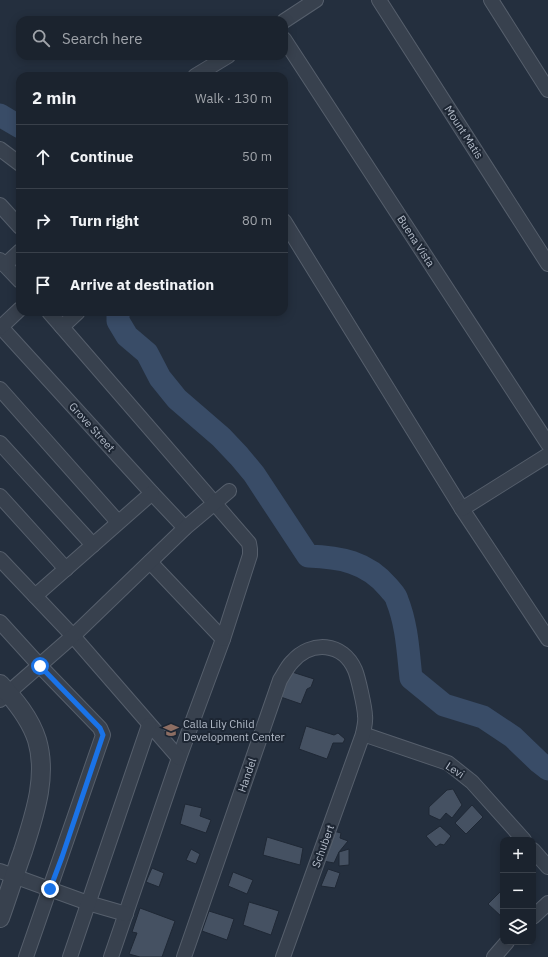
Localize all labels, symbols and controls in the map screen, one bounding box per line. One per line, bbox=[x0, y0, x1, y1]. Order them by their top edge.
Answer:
search box bbox=[16, 16, 288, 60]
icon: search bbox=[30, 27, 52, 49]
text: Search here bbox=[62, 29, 142, 48]
text: 2 min bbox=[32, 87, 76, 109]
text: Walk · 130 m bbox=[195, 90, 272, 107]
street label: Mount Matis bbox=[442, 103, 486, 161]
icon: ahead bbox=[32, 146, 54, 168]
text: Continue bbox=[70, 147, 134, 166]
text: 50 m bbox=[242, 148, 272, 165]
icon: right bbox=[32, 210, 54, 232]
text: Turn right bbox=[70, 211, 139, 230]
text: 80 m bbox=[242, 212, 272, 229]
street label: Buena Vista bbox=[394, 213, 438, 270]
icon: arrive bbox=[32, 274, 54, 296]
text: Arrive at destination bbox=[70, 275, 214, 294]
street label: Grove Street bbox=[66, 399, 118, 455]
route start bbox=[31, 657, 49, 675]
place label: Calla Lily Child Development Center bbox=[183, 717, 285, 744]
school or university icon: Calla Lily Child Development Center bbox=[162, 721, 180, 739]
street label: Handel bbox=[235, 756, 259, 794]
street label: Levi bbox=[443, 759, 467, 781]
street label: Schubert bbox=[309, 822, 337, 869]
map controls bbox=[500, 837, 536, 945]
button: + bbox=[500, 837, 536, 873]
button: − bbox=[500, 873, 536, 909]
route end bbox=[41, 880, 59, 898]
button: layers bbox=[500, 909, 536, 945]

